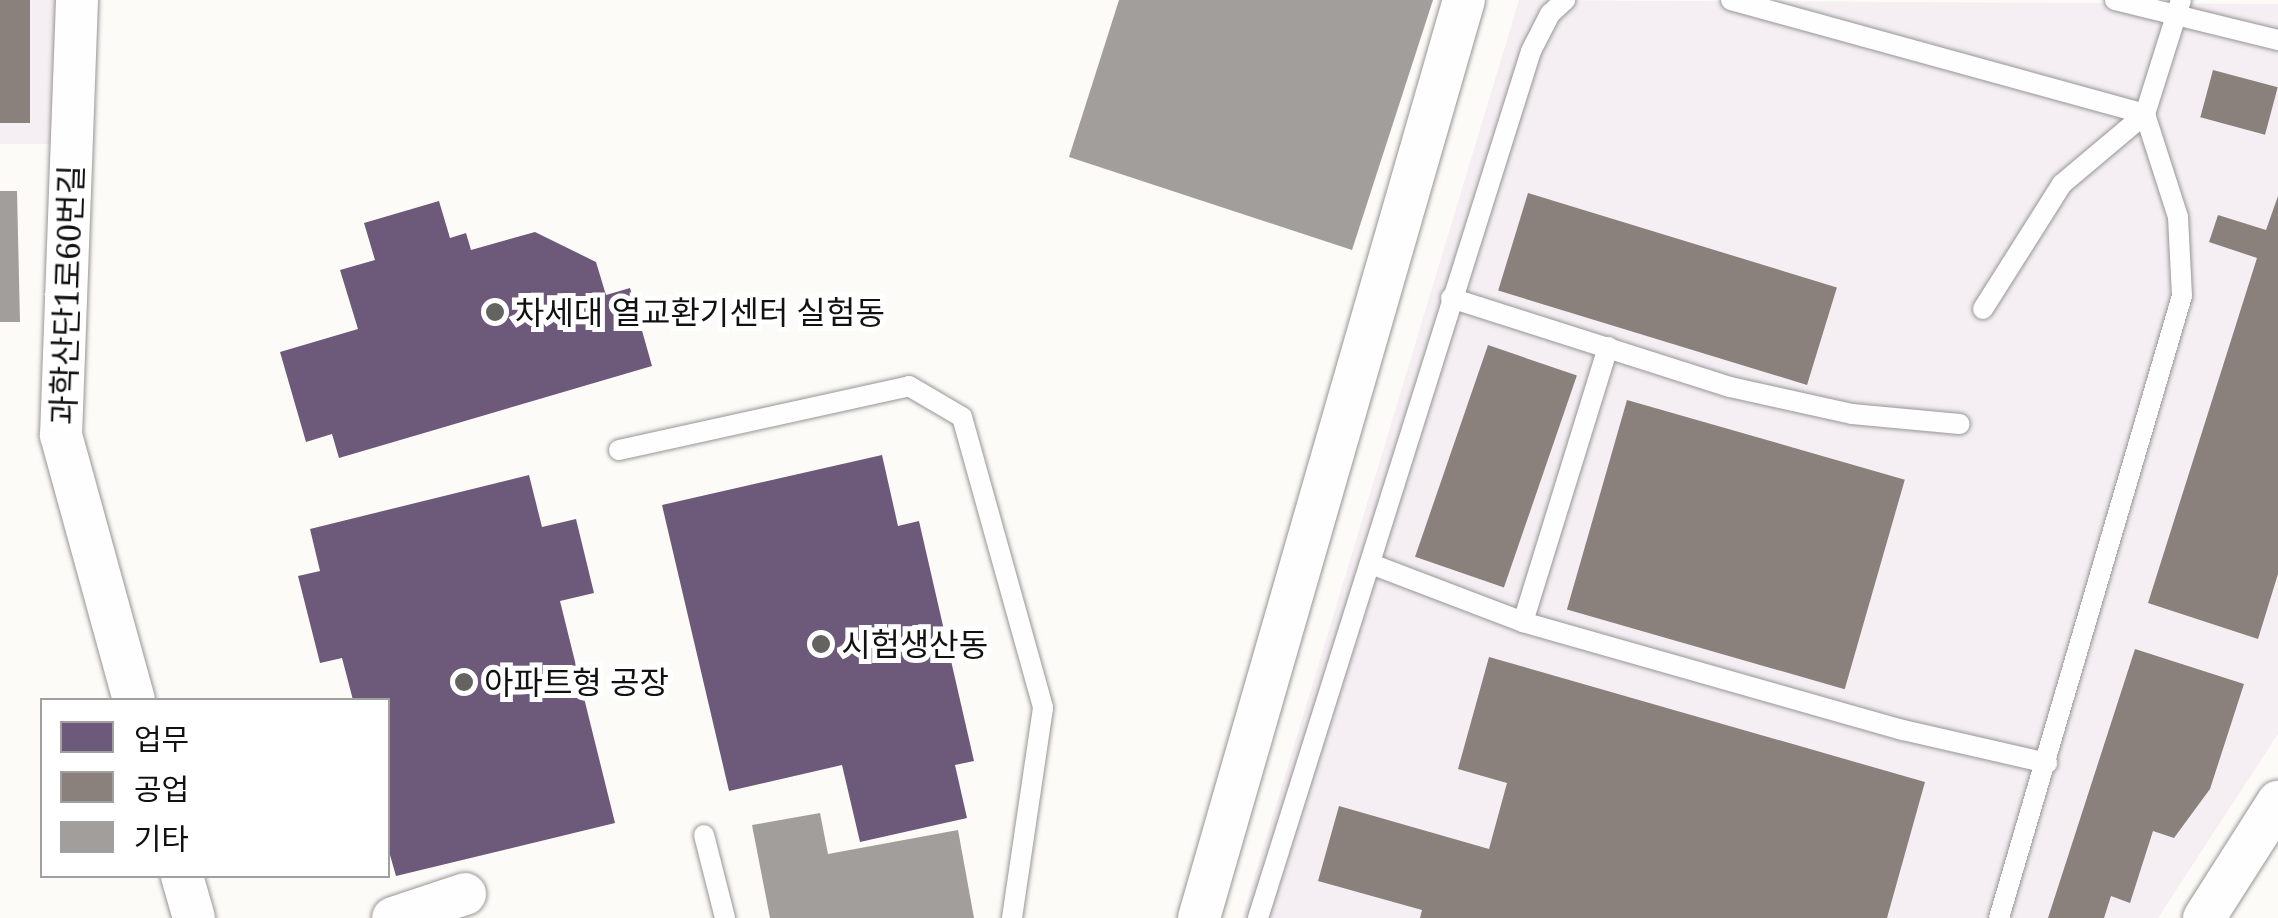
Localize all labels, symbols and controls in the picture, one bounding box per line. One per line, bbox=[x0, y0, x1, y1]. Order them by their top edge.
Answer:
street label: 과학산단1로60번길 bbox=[43, 165, 91, 425]
place label: 차세대 열교환기센터 실험동 bbox=[515, 293, 885, 331]
marker: 차세대 열교환기센터 실험동 bbox=[484, 301, 506, 323]
place label: 시험생산동 bbox=[841, 625, 988, 663]
marker: 시험생산동 bbox=[810, 633, 832, 655]
place label: 아파트형 공장 bbox=[484, 663, 669, 701]
marker: 아파트형 공장 bbox=[453, 671, 475, 693]
legend bbox=[40, 698, 390, 878]
text: 업무 bbox=[134, 718, 189, 759]
text: 공업 bbox=[134, 768, 189, 809]
text: 기타 bbox=[134, 818, 189, 859]

